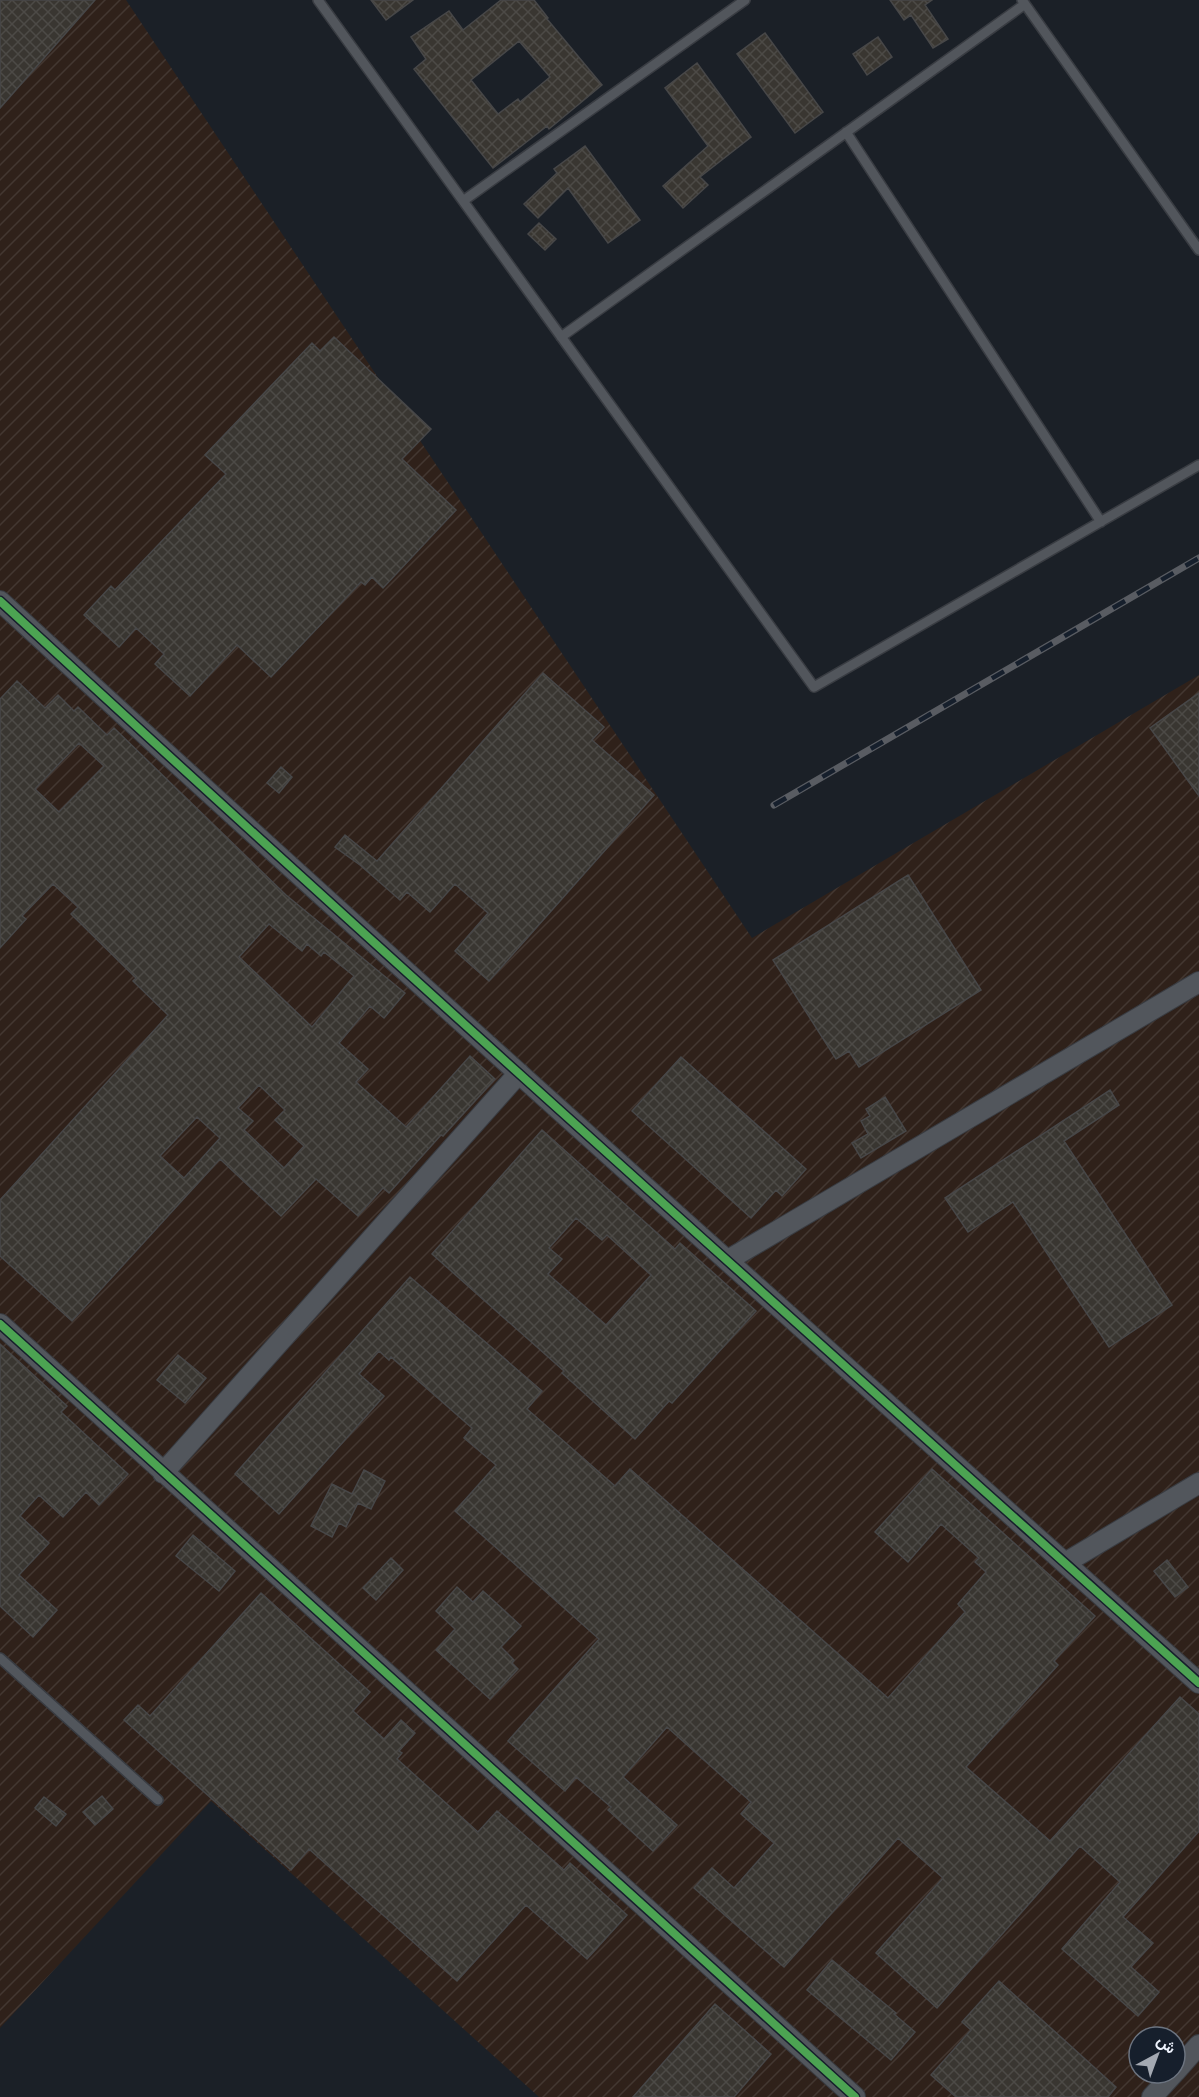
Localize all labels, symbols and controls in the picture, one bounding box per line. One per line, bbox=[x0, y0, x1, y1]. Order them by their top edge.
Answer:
north arrow bbox=[1127, 2025, 1187, 2085]
text: ش bbox=[1153, 2030, 1181, 2058]

